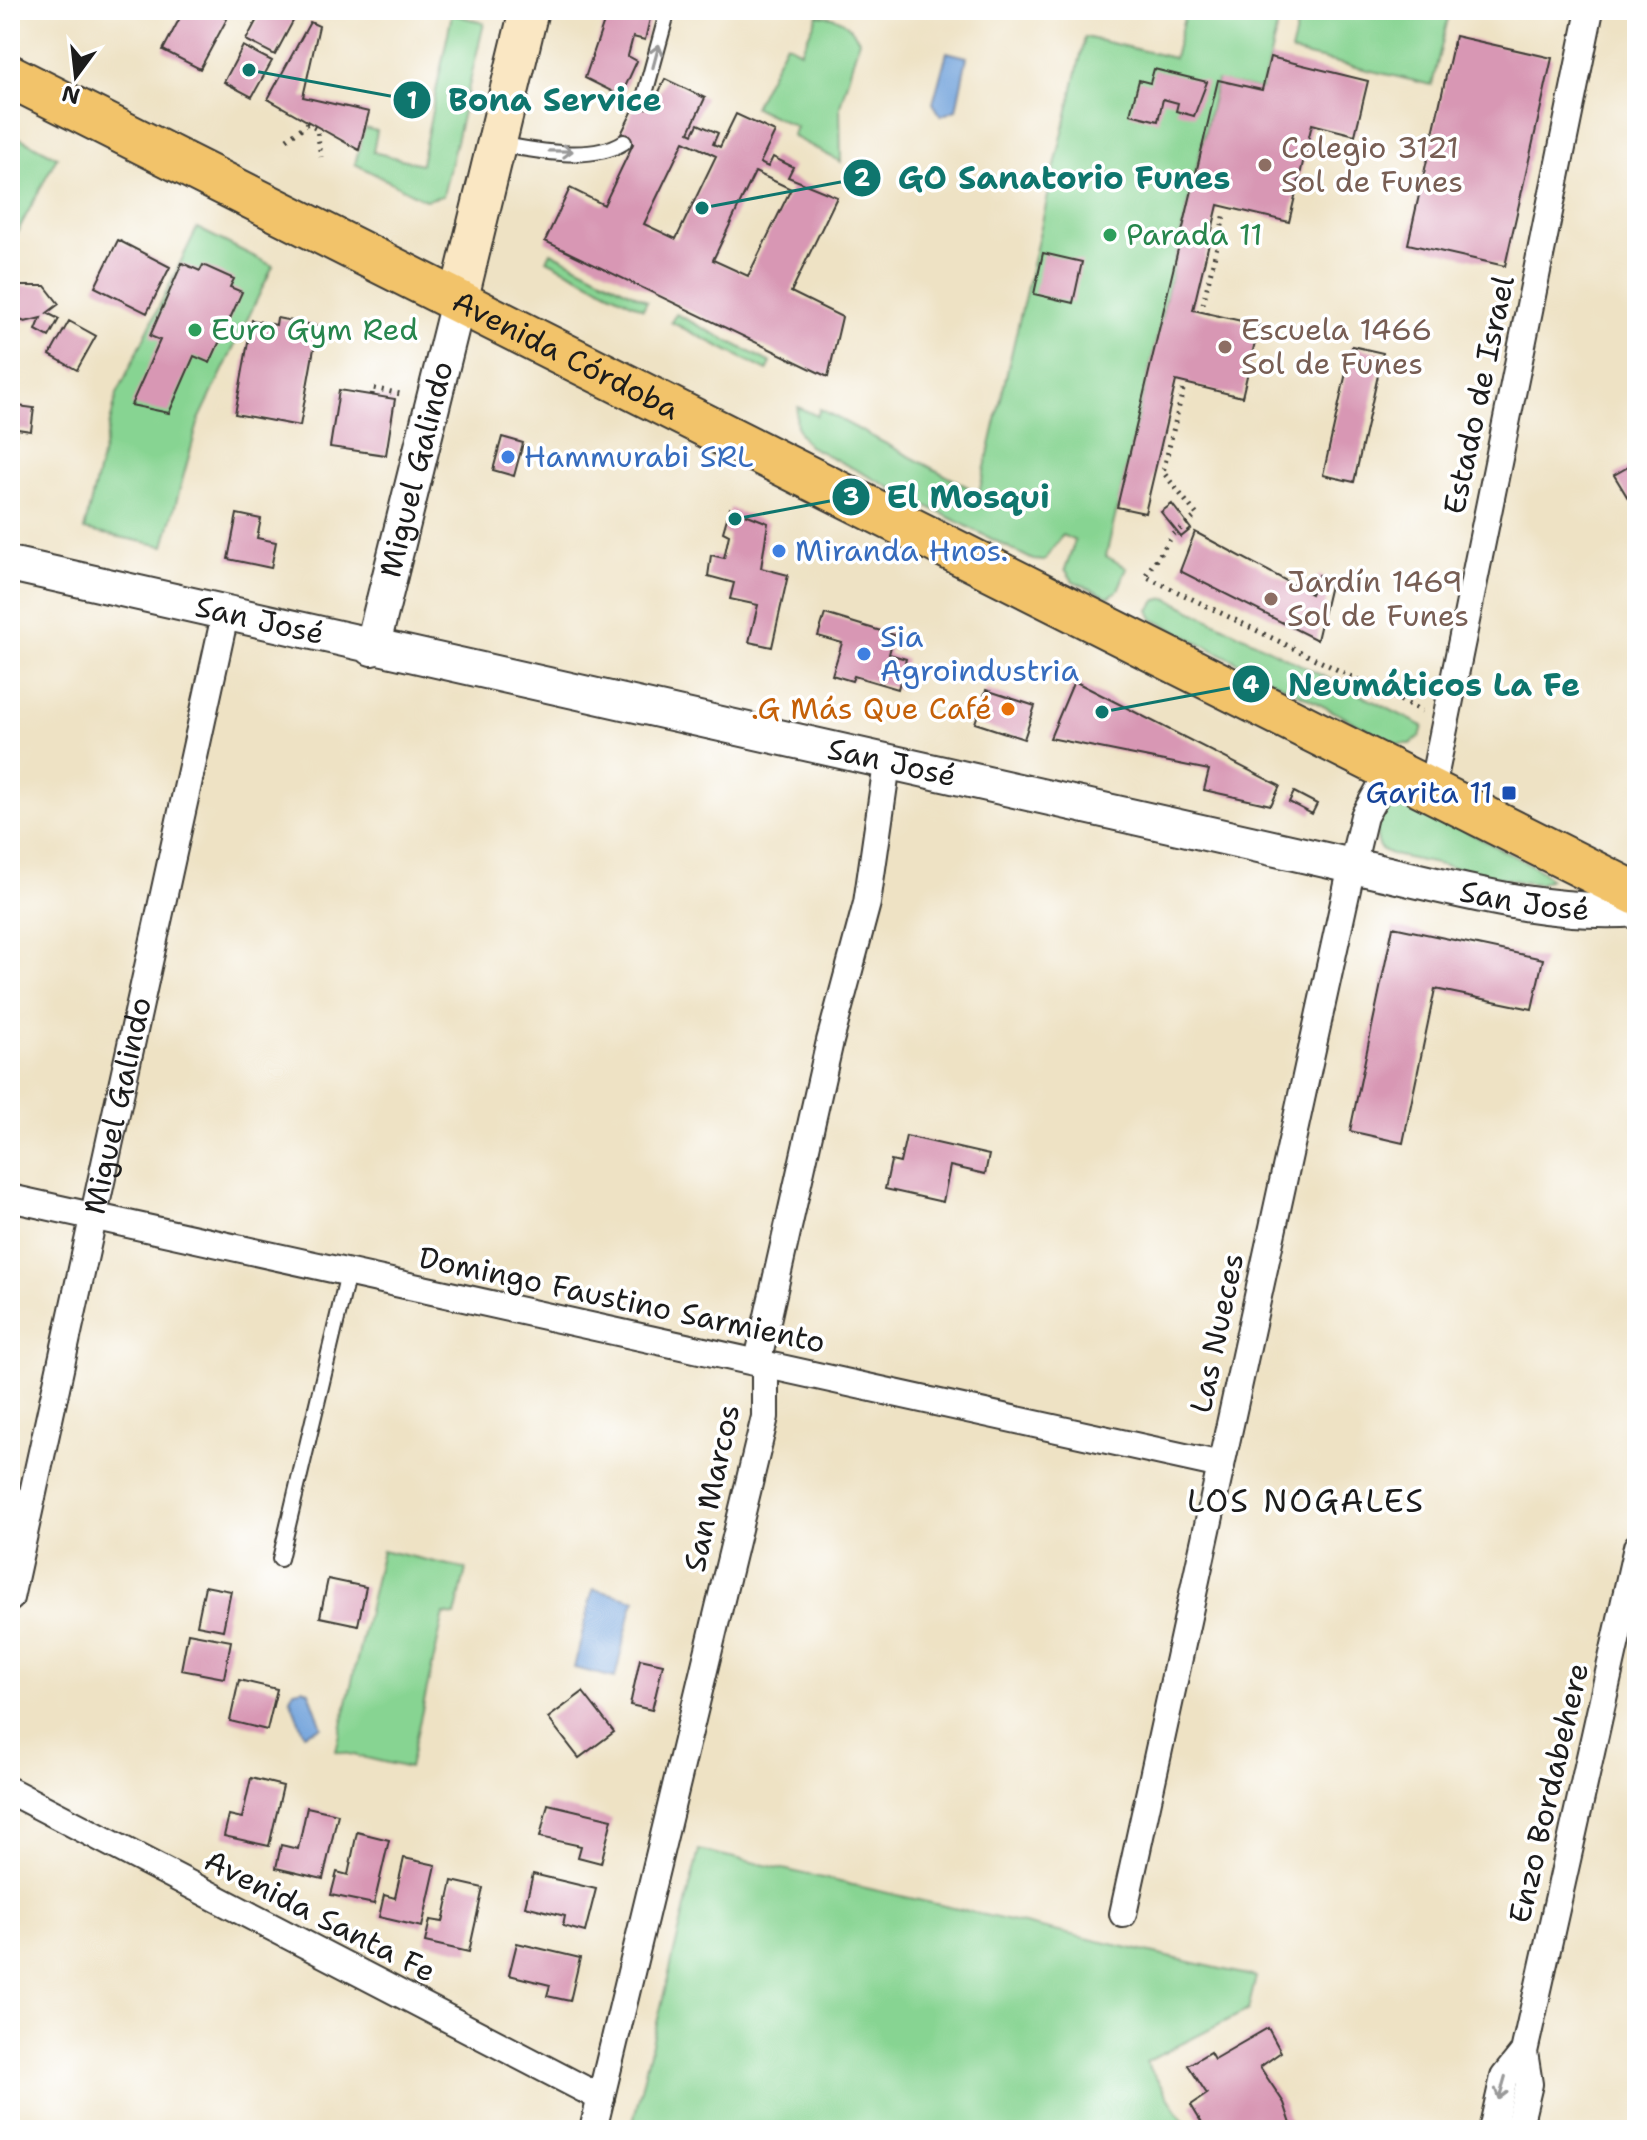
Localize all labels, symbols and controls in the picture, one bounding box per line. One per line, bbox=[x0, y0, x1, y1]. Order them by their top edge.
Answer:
north arrow bbox=[36, 36, 116, 116]
one-way arrow bbox=[649, 43, 664, 69]
callout: Bona Service bbox=[392, 72, 678, 128]
text: Bona Service bbox=[448, 78, 662, 121]
text: N bbox=[59, 79, 83, 111]
text: 1 bbox=[407, 85, 417, 117]
place label: Colegio 3121 Sol de Funes bbox=[1281, 127, 1463, 202]
one-way arrow bbox=[547, 143, 574, 159]
callout: GO Sanatorio Funes bbox=[842, 150, 1247, 206]
text: GO Sanatorio Funes bbox=[898, 156, 1230, 199]
marker: Colegio 3121 Sol de Funes bbox=[1256, 156, 1274, 174]
text: 2 bbox=[854, 162, 871, 194]
place label: Parada 11 bbox=[1126, 214, 1263, 255]
marker: Parada 11 bbox=[1101, 226, 1119, 244]
street label: Estado de Israel bbox=[1433, 272, 1524, 518]
street label: Avenida Córdoba bbox=[445, 281, 687, 429]
place label: Euro Gym Red bbox=[211, 309, 418, 350]
place label: Escuela 1466 Sol de Funes bbox=[1241, 309, 1432, 384]
marker: Euro Gym Red bbox=[186, 321, 204, 339]
marker: Escuela 1466 Sol de Funes bbox=[1216, 338, 1234, 356]
street label: Miguel Galindo bbox=[369, 357, 463, 582]
place label: Hammurabi SRL bbox=[524, 436, 754, 477]
marker: Hammurabi SRL bbox=[499, 448, 517, 466]
callout: El Mosqui bbox=[831, 469, 1066, 525]
text: El Mosqui bbox=[886, 475, 1050, 518]
text: 3 bbox=[843, 481, 859, 513]
place label: Miranda Hnos. bbox=[795, 530, 1008, 571]
marker: Miranda Hnos. bbox=[770, 542, 788, 560]
place label: Jardín 1469 Sol de Funes bbox=[1287, 561, 1469, 636]
street label: San José bbox=[192, 585, 328, 654]
marker: Jardín 1469 Sol de Funes bbox=[1262, 590, 1280, 608]
place label: Sia Agroindustria bbox=[880, 616, 1079, 691]
marker: Sia Agroindustria bbox=[855, 645, 873, 663]
callout: Neumáticos La Fe bbox=[1231, 656, 1596, 712]
text: Neumáticos La Fe bbox=[1288, 663, 1580, 706]
text: 4 bbox=[1243, 669, 1260, 701]
place label: .G Más Que Café bbox=[751, 688, 992, 729]
marker: .G Más Que Café bbox=[999, 700, 1017, 718]
street label: San José bbox=[824, 728, 960, 796]
place label: Garita 11 bbox=[1366, 772, 1493, 813]
marker: Garita 11 bbox=[1500, 784, 1518, 802]
street label: San José bbox=[1456, 870, 1591, 930]
street label: Miguel Galindo bbox=[74, 993, 161, 1218]
street label: Domingo Faustino Sarmiento bbox=[415, 1236, 829, 1363]
street label: Las Nueces bbox=[1180, 1249, 1253, 1417]
street label: San Marcos bbox=[674, 1400, 749, 1575]
district label: LOS NOGALES bbox=[1187, 1479, 1425, 1522]
street label: Enzo Bordabehere bbox=[1499, 1659, 1598, 1927]
street label: Avenida Santa Fe bbox=[198, 1840, 443, 1992]
one-way arrow bbox=[1494, 2075, 1508, 2100]

